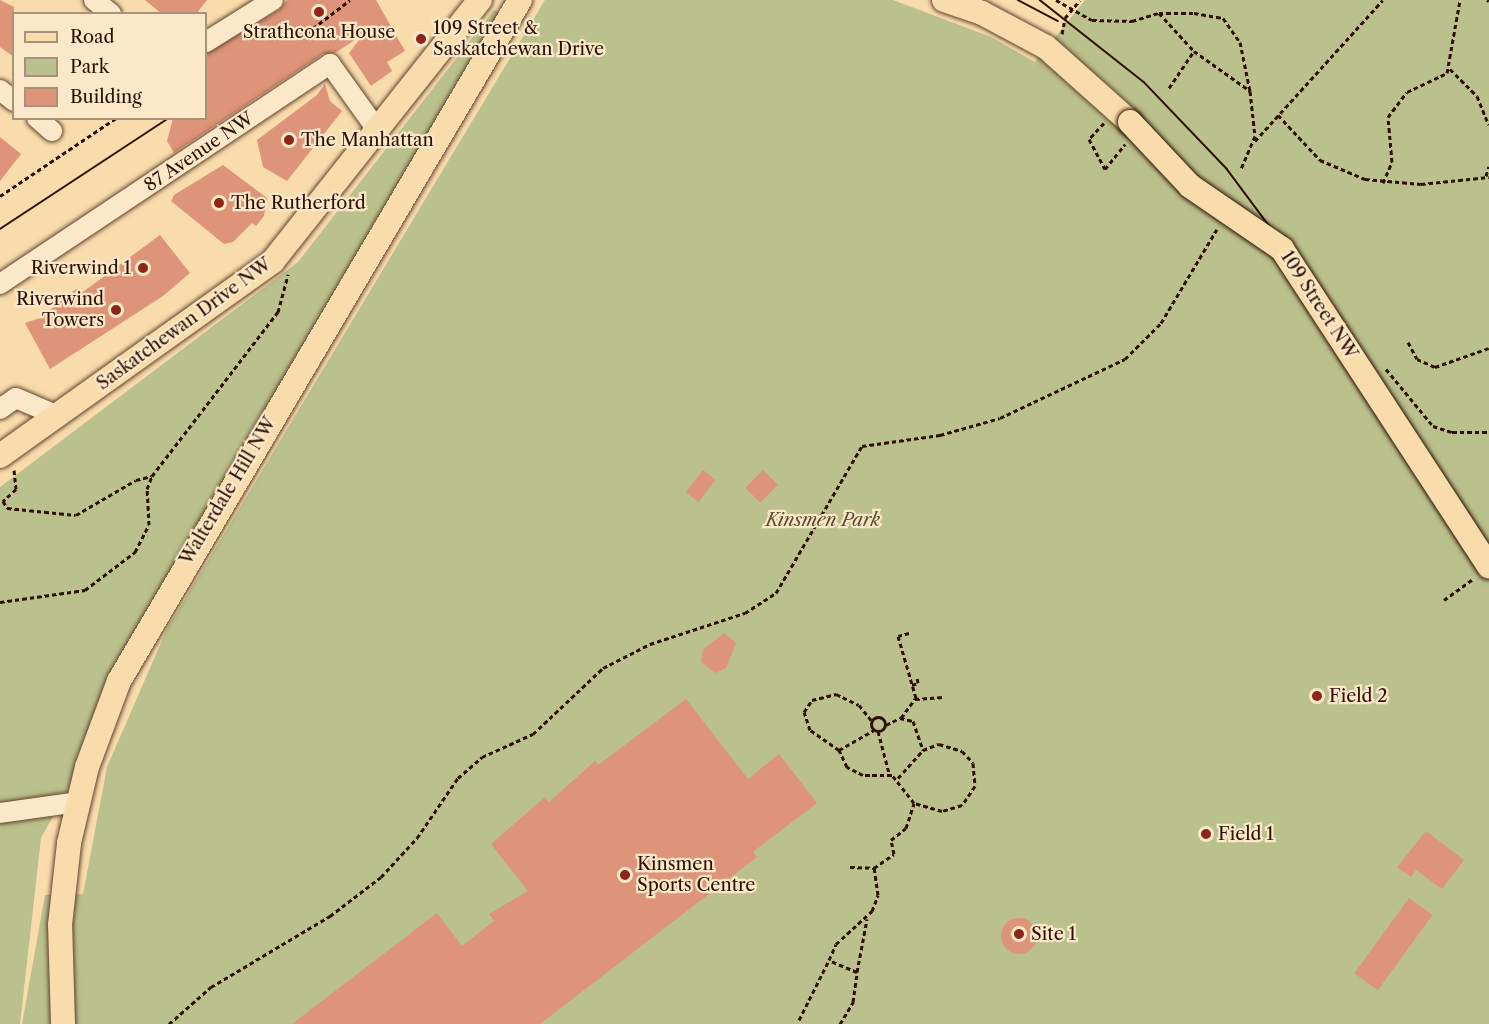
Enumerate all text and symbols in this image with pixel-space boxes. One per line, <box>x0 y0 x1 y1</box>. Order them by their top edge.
marker: Strathcona House <box>312 5 326 19</box>
legend <box>12 12 207 120</box>
place label: 109 Street & Saskatchewan Drive <box>433 18 604 60</box>
place label: Strathcona House <box>243 21 395 43</box>
text: Road <box>70 26 115 48</box>
marker: 109 Street & Saskatchewan Drive <box>414 32 428 46</box>
text: Park <box>70 56 109 78</box>
text: Building <box>70 86 142 108</box>
street label: 87 Avenue NW <box>140 107 258 197</box>
place label: The Manhattan <box>301 129 434 151</box>
marker: The Manhattan <box>282 133 296 147</box>
place label: The Rutherford <box>231 192 366 214</box>
marker: The Rutherford <box>212 196 226 210</box>
street label: 109 Street NW <box>1276 247 1362 363</box>
street label: Saskatchewan Drive NW <box>92 253 276 395</box>
place label: Riverwind 1 <box>31 257 131 279</box>
marker: Riverwind 1 <box>136 261 150 275</box>
place label: Riverwind Towers <box>16 289 104 332</box>
marker: Riverwind Towers <box>109 303 123 317</box>
street label: Walterdale Hill NW <box>175 413 281 569</box>
park label: Kinsmen Park <box>766 509 880 531</box>
place label: Field 2 <box>1329 685 1388 707</box>
marker: Field 2 <box>1310 689 1324 703</box>
place label: Field 1 <box>1218 823 1274 845</box>
marker: Field 1 <box>1199 827 1213 841</box>
place label: Kinsmen Sports Centre <box>637 854 755 896</box>
marker: Kinsmen Sports Centre <box>618 868 632 882</box>
place label: Site 1 <box>1031 923 1076 945</box>
marker: Site 1 <box>1012 927 1026 941</box>

